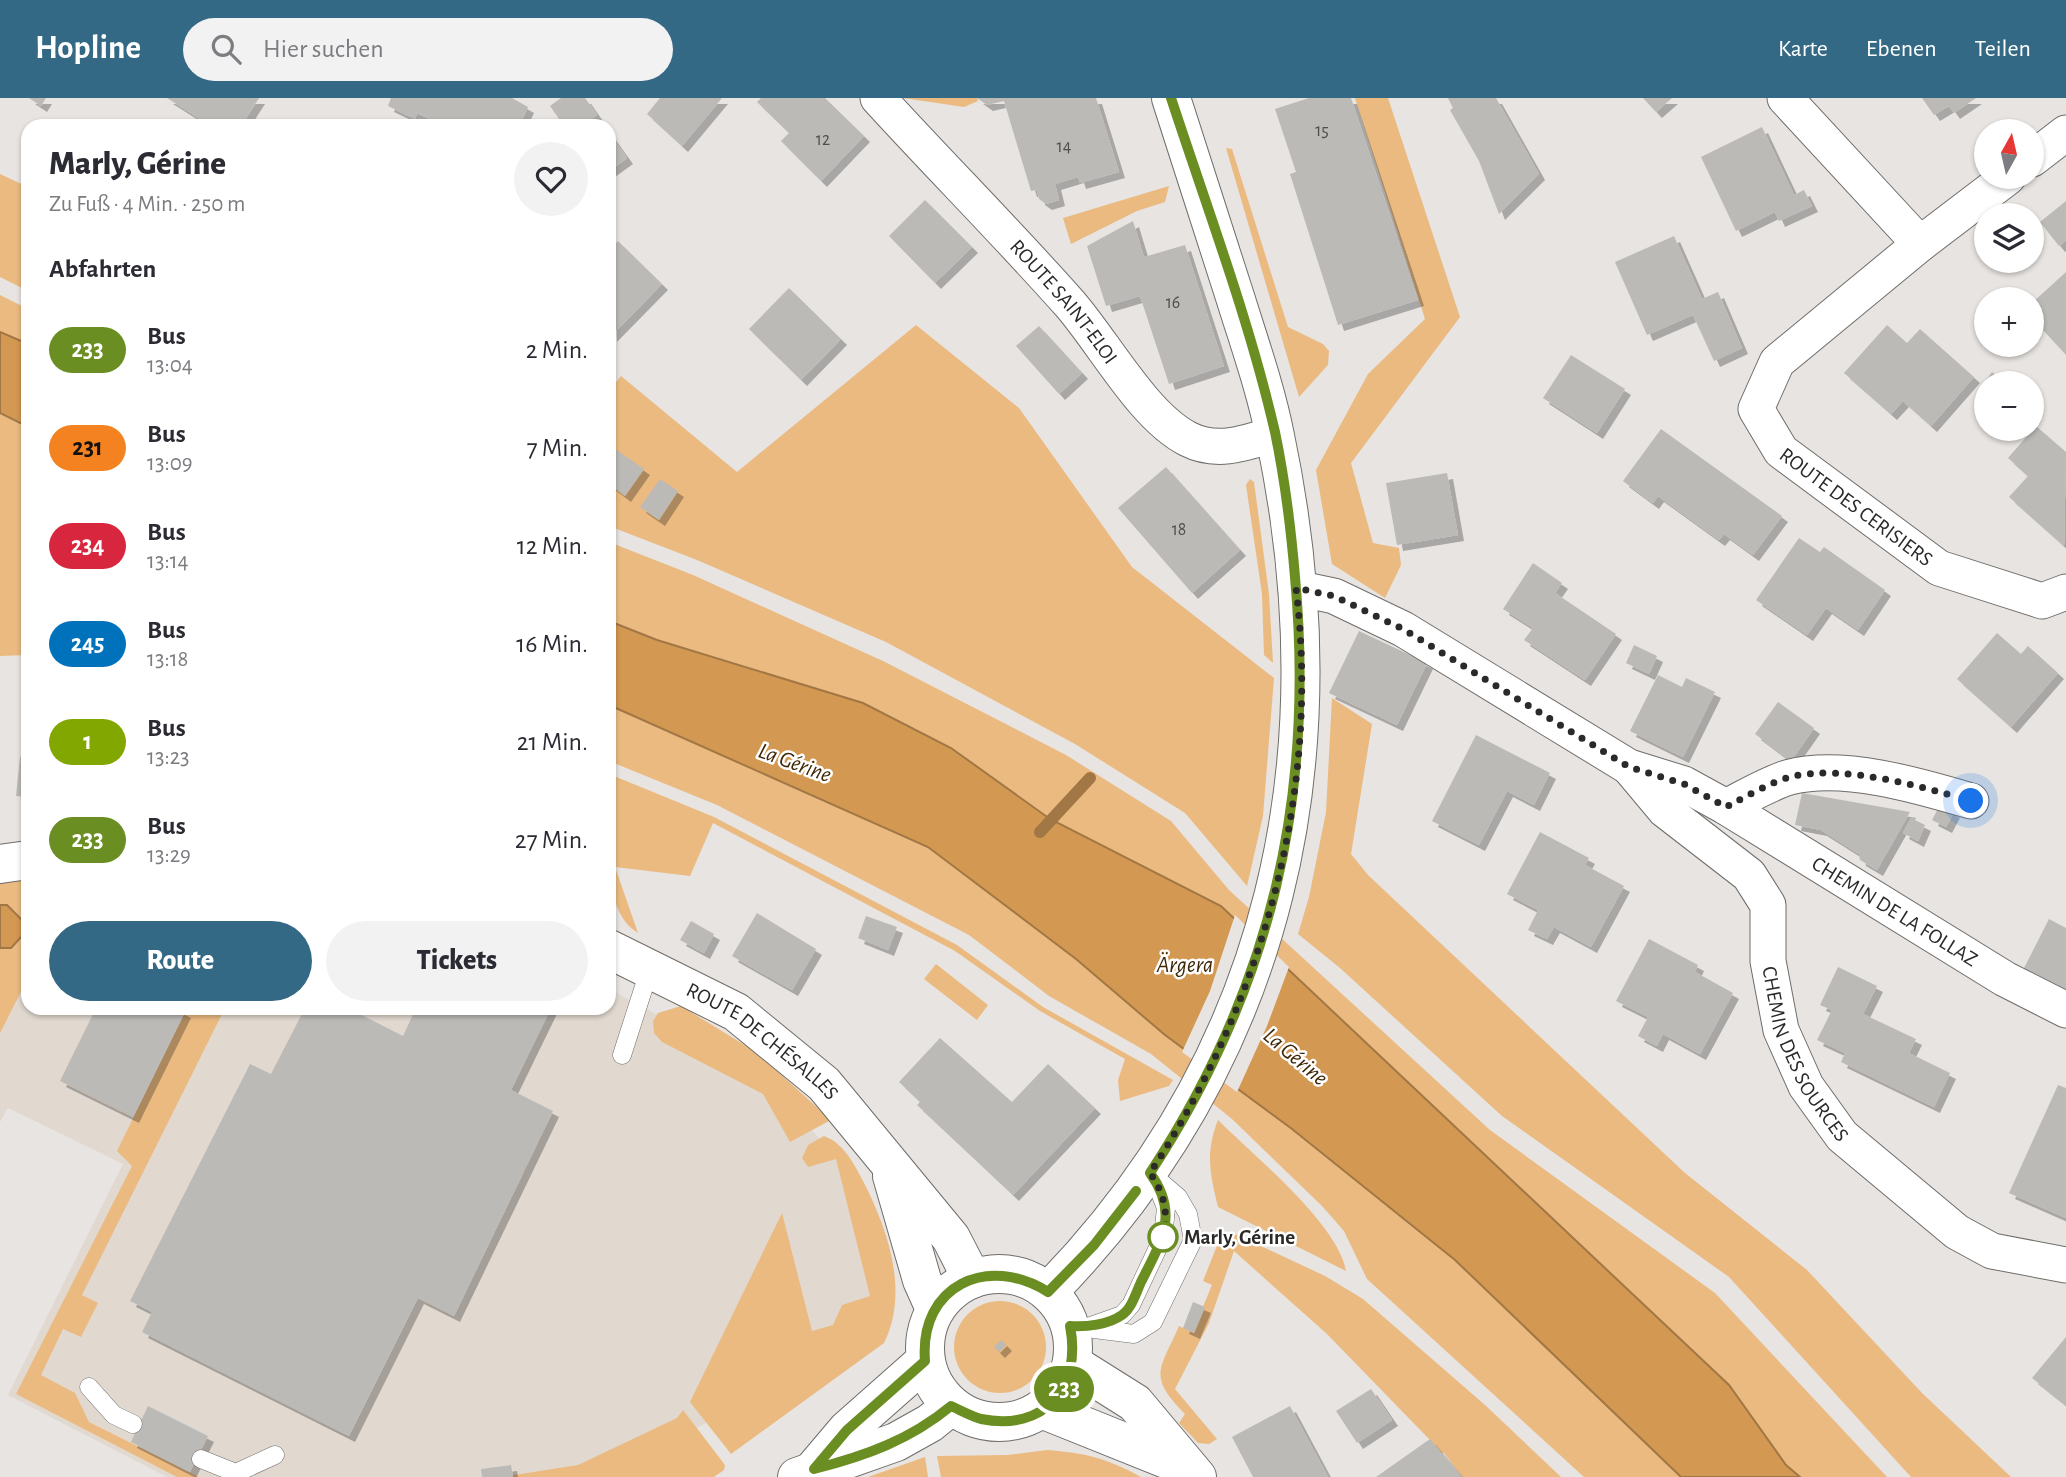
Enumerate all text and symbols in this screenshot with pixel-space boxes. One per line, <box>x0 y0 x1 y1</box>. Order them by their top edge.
search box <box>183 18 673 81</box>
icon: search <box>207 30 245 68</box>
text: Hopline <box>35 32 141 65</box>
text: Hier suchen <box>263 36 384 62</box>
text: Karte <box>1778 37 1828 61</box>
text: Ebenen <box>1866 37 1937 61</box>
text: Teilen <box>1975 37 2031 61</box>
north arrow <box>1974 119 2044 189</box>
map controls <box>1974 119 2044 441</box>
house number: 15 <box>1315 122 1329 140</box>
house number: 12 <box>816 131 830 149</box>
house number: 14 <box>1057 138 1072 156</box>
button: heart <box>514 142 588 216</box>
text: Marly, Gérine <box>49 148 226 181</box>
text: Zu Fuß · 4 Min. · 250 m <box>49 193 246 216</box>
button: layers <box>1974 203 2044 273</box>
street label: ROUTE SAINT-ELOI <box>1006 236 1121 368</box>
text: Abfahrten <box>49 256 156 282</box>
button: + <box>1974 287 2044 357</box>
house number: 16 <box>1166 294 1180 312</box>
text: Bus <box>147 323 186 349</box>
text: 2 Min. <box>526 337 588 363</box>
text: 233 <box>72 338 104 362</box>
text: 13:04 <box>147 354 193 377</box>
button: − <box>1974 371 2044 441</box>
text: Bus <box>147 421 186 447</box>
text: 7 Min. <box>527 435 588 461</box>
text: 231 <box>72 436 103 460</box>
street label: ROUTE DES CERISIERS <box>1776 444 1936 571</box>
text: 13:09 <box>147 452 193 475</box>
text: Bus <box>147 519 186 545</box>
house number: 18 <box>1172 521 1186 539</box>
text: 12 Min. <box>517 533 588 559</box>
text: 234 <box>71 534 104 558</box>
text: 13:14 <box>147 550 189 573</box>
text: Bus <box>147 617 186 643</box>
text: 16 Min. <box>516 631 588 657</box>
text: 245 <box>71 632 104 656</box>
text: 13:18 <box>147 648 188 671</box>
text: Bus <box>147 715 186 741</box>
text: 21 Min. <box>517 729 588 755</box>
text: 1 <box>83 730 92 754</box>
water label: La Gérine <box>755 740 834 787</box>
text: 13:23 <box>147 746 190 769</box>
your location <box>1953 783 1988 818</box>
text: Bus <box>147 813 186 839</box>
text: 27 Min. <box>515 827 588 853</box>
text: 233 <box>72 828 104 852</box>
text: 13:29 <box>147 844 191 867</box>
street label: CHEMIN DE LA FOLLAZ <box>1808 853 1981 970</box>
button: Route <box>49 921 312 1001</box>
button: Tickets <box>326 921 588 1001</box>
water label: Ärgera <box>1156 952 1213 977</box>
street label: CHEMIN DES SOURCES <box>1758 965 1852 1146</box>
street label: ROUTE DE CHÉSALLES <box>683 979 842 1104</box>
water label: La Gérine <box>1259 1024 1332 1091</box>
marker: Marly, Gérine <box>1148 1222 1178 1252</box>
place label: Marly, Gérine <box>1184 1227 1295 1248</box>
line badge: 233 <box>1024 1366 1104 1412</box>
text: 233 <box>1048 1377 1080 1401</box>

